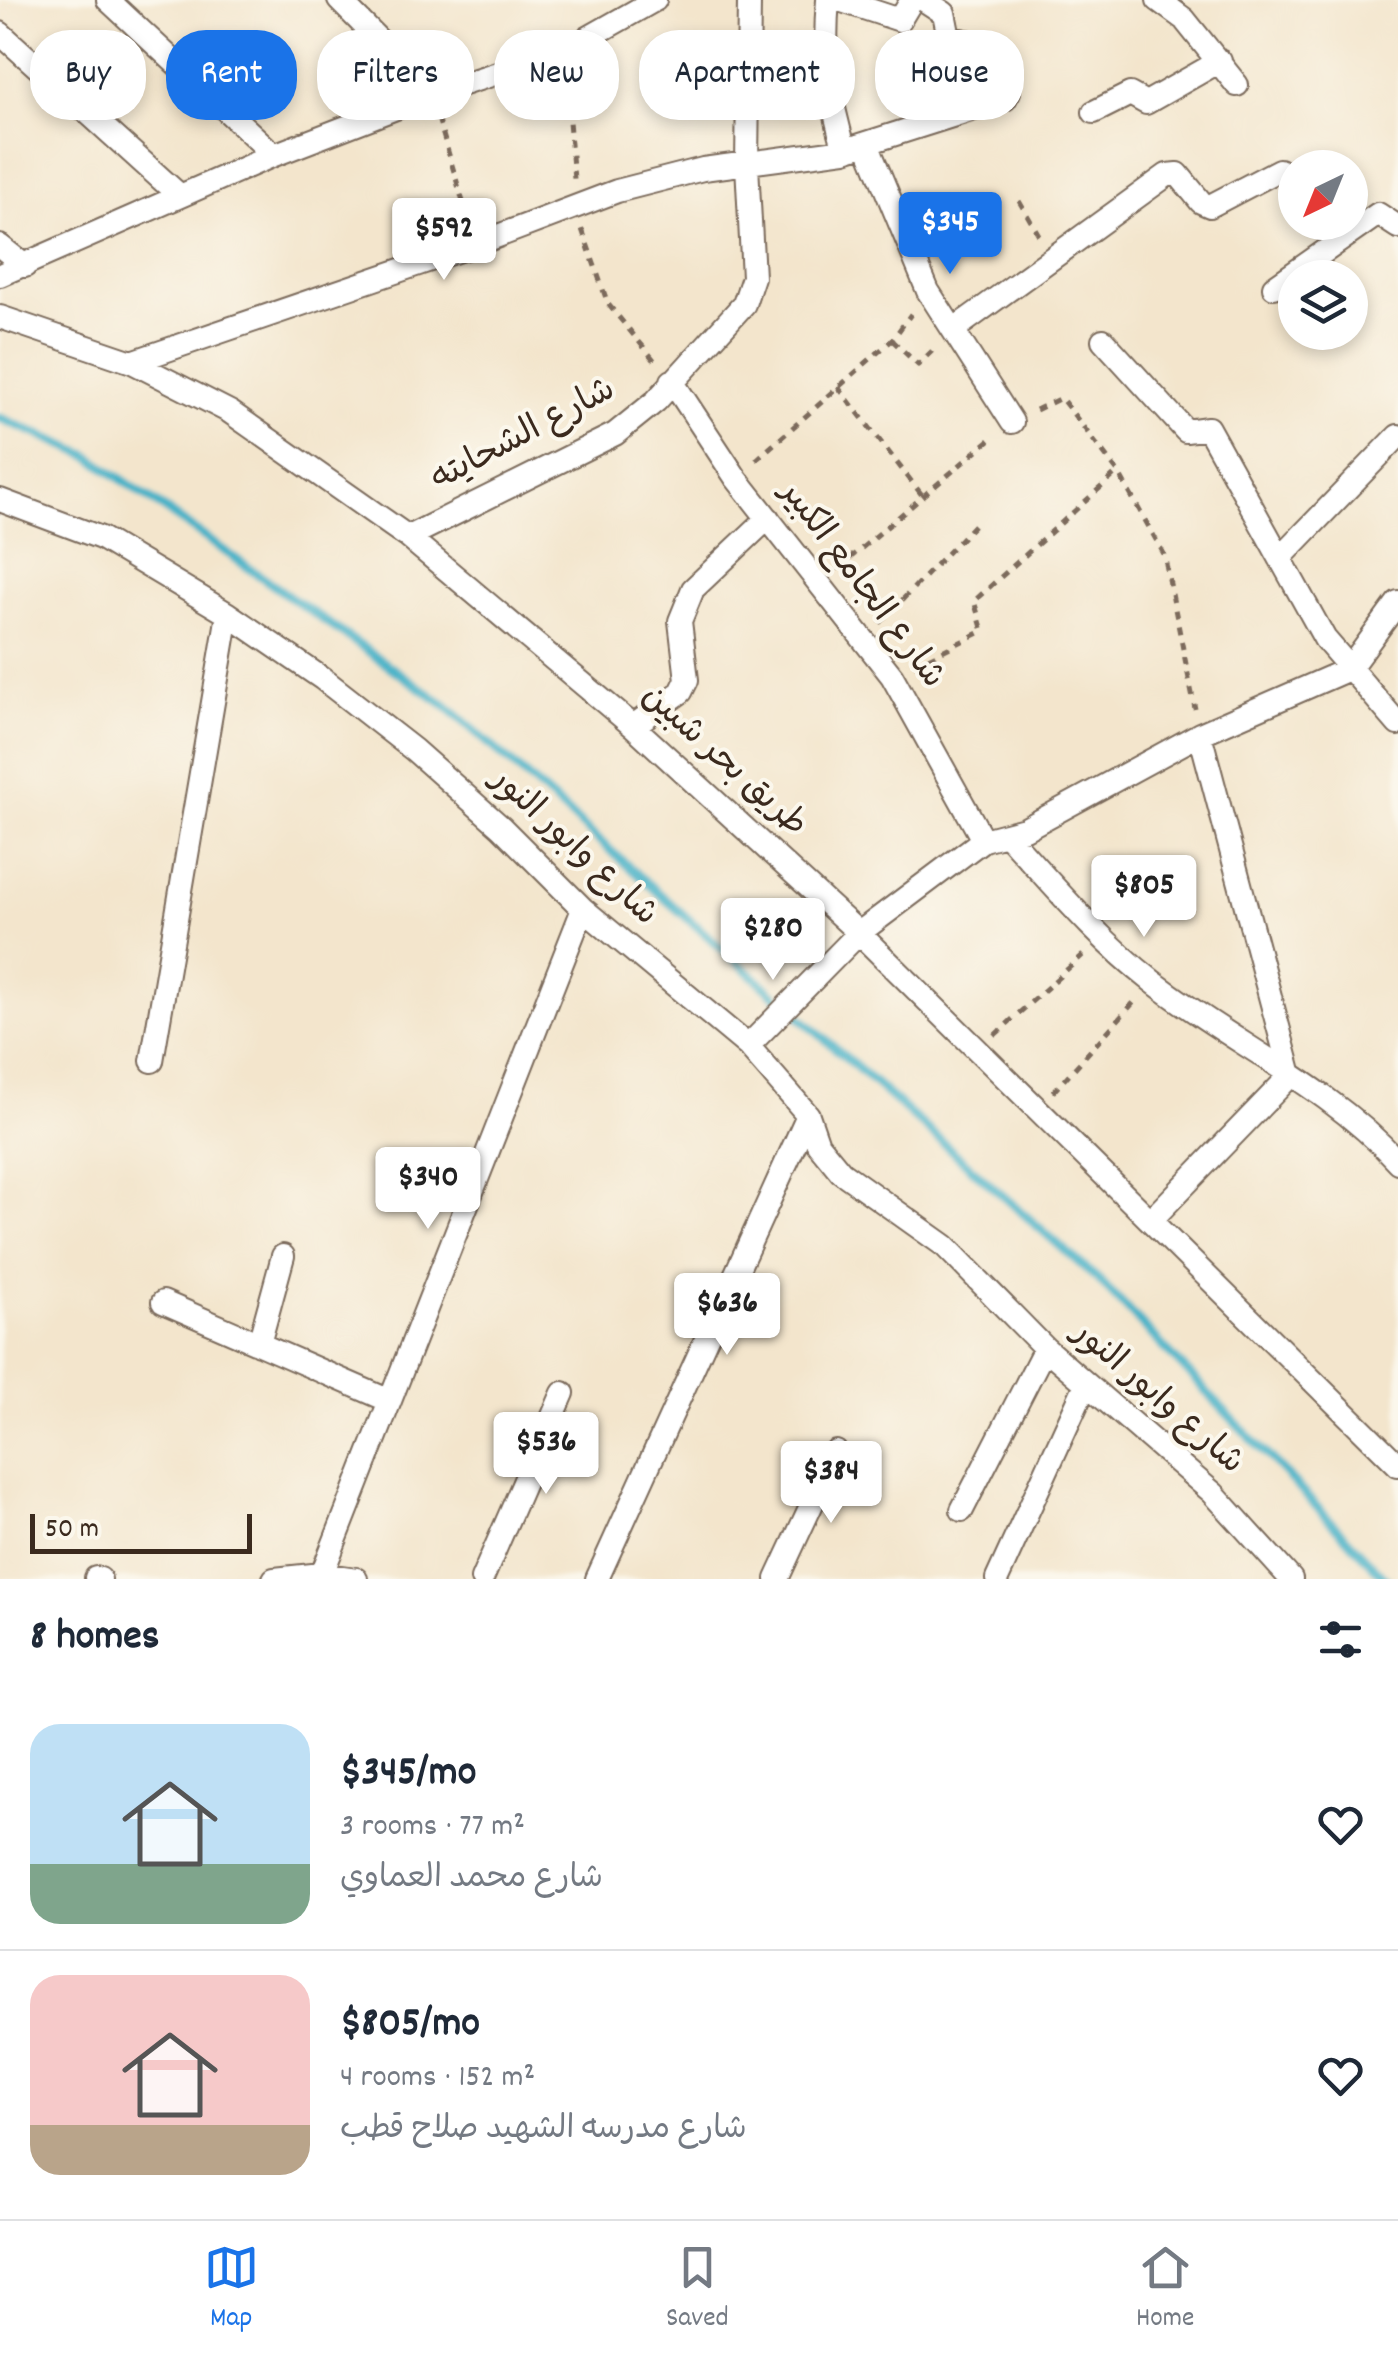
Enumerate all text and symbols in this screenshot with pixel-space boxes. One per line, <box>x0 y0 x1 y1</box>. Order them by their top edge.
chip: Buy <box>30 30 146 120</box>
chip: Rent <box>166 30 297 120</box>
chip: Filters <box>317 30 474 120</box>
chip: New <box>494 30 619 120</box>
chip: Apartment <box>639 30 855 120</box>
chip: House <box>875 30 1024 120</box>
north arrow <box>1278 150 1368 240</box>
map controls <box>1278 150 1368 350</box>
pin: $345 <box>891 192 1009 277</box>
pin: $592 <box>385 198 503 283</box>
text: $345 <box>921 201 979 247</box>
text: $592 <box>414 207 474 253</box>
button: layers <box>1278 260 1368 350</box>
street label: شارع الشحايته <box>423 366 625 506</box>
street label: شارع الجامع الكبير <box>764 469 956 700</box>
street label: طريق بحر شبين <box>629 674 817 850</box>
street label: شارع وابور النور <box>476 755 668 939</box>
pin: $805 <box>1085 855 1203 940</box>
text: $805 <box>1113 864 1175 910</box>
pin: $280 <box>714 898 832 983</box>
text: $280 <box>743 907 803 953</box>
pin: $340 <box>369 1147 487 1232</box>
text: $340 <box>397 1156 459 1202</box>
pin: $636 <box>668 1273 786 1358</box>
text: $636 <box>696 1282 758 1328</box>
street label: شارع وابور النور <box>1058 1308 1254 1488</box>
pin: $536 <box>487 1412 605 1497</box>
text: $536 <box>516 1421 576 1467</box>
pin: $384 <box>772 1441 890 1526</box>
text: $384 <box>803 1450 859 1496</box>
scale bar <box>30 1509 252 1554</box>
text: 50 m <box>45 1511 99 1551</box>
text: 8 homes <box>30 1609 159 1669</box>
icon: filters <box>1313 1612 1368 1667</box>
text: $345/mo <box>340 1745 476 1805</box>
icon: home <box>110 1764 230 1884</box>
icon: heart <box>1313 1797 1368 1852</box>
text: 3 rooms · 77 m² <box>340 1805 525 1851</box>
text: شارع محمد العماوي <box>340 1857 603 1903</box>
text: $805/mo <box>340 1996 480 2056</box>
icon: home <box>110 2015 230 2135</box>
icon: heart <box>1313 2048 1368 2103</box>
text: 4 rooms · 152 m² <box>340 2056 535 2102</box>
text: شارع مدرسه الشهيد صلاح قطب <box>340 2108 747 2154</box>
tab: Map <box>204 2240 259 2340</box>
tab: Saved <box>666 2240 729 2340</box>
tab: Home <box>1136 2240 1194 2340</box>

